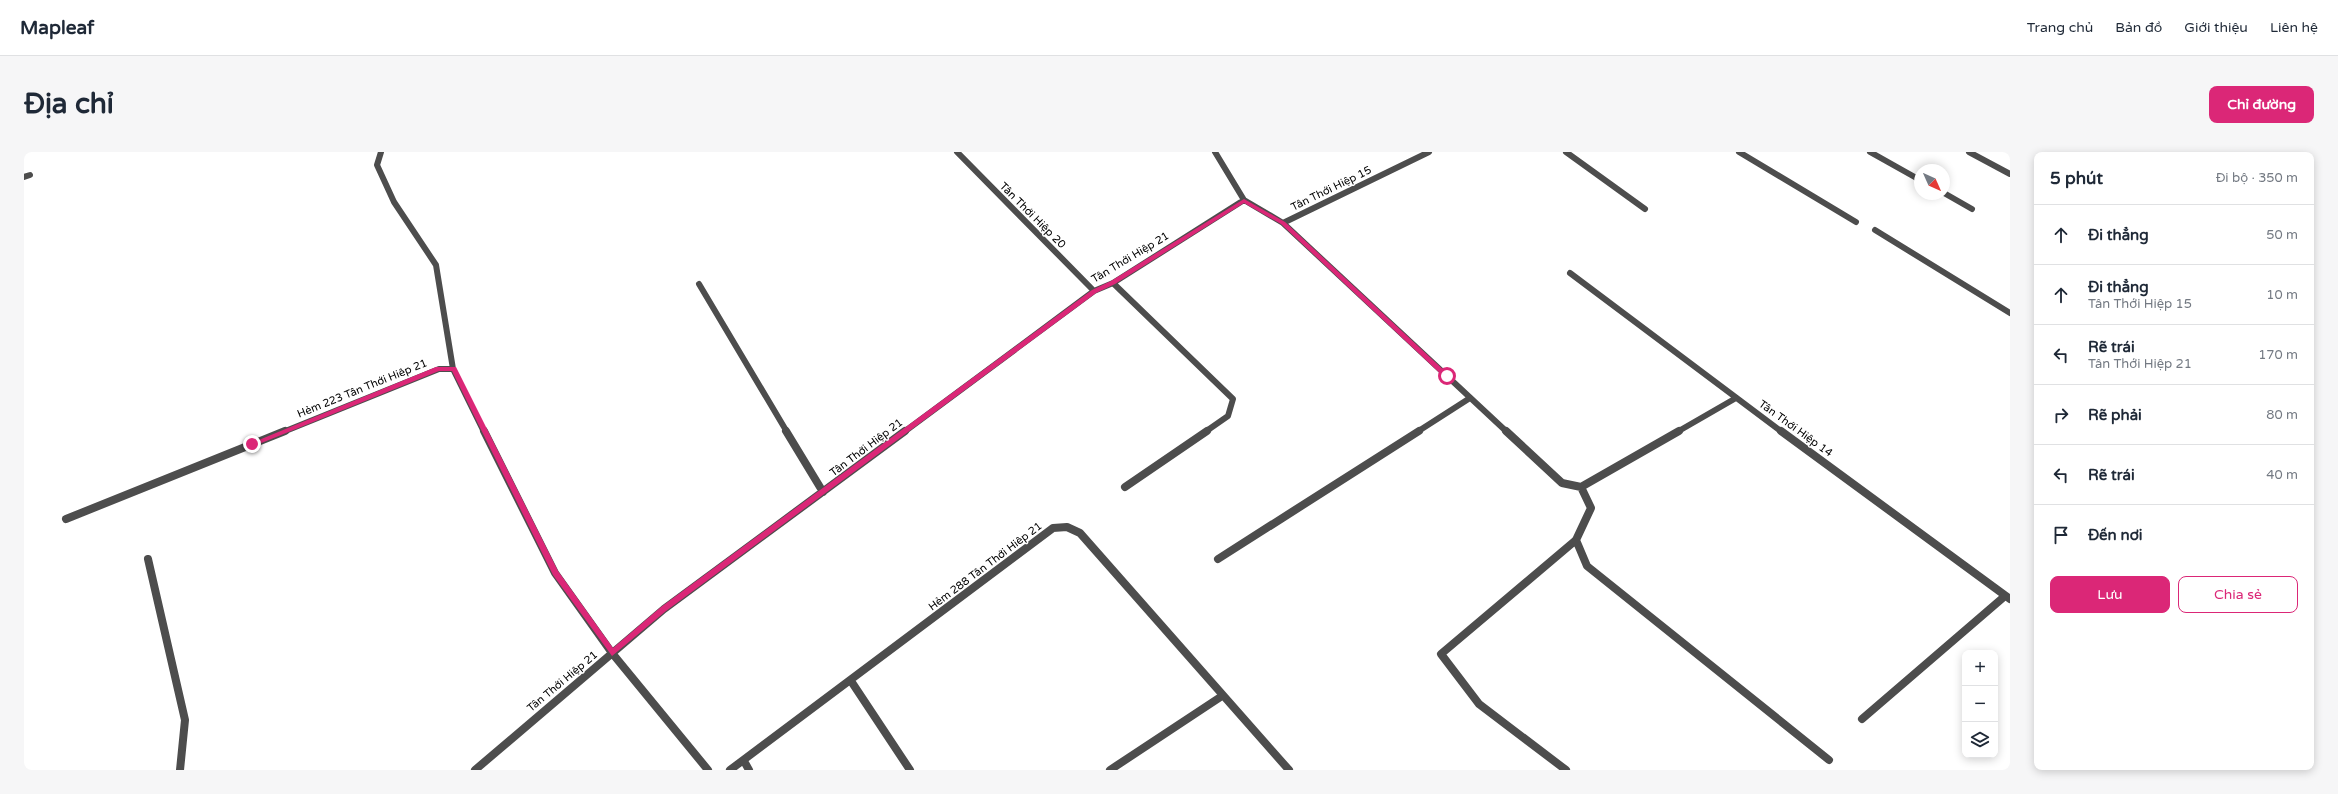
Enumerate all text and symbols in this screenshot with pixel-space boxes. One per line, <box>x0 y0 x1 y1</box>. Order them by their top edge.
text: Mapleaf <box>20 17 94 39</box>
text: Trang chủ <box>2027 19 2093 36</box>
text: Bản đồ <box>2115 19 2162 36</box>
text: Giới thiệu <box>2184 19 2248 36</box>
text: Liên hệ <box>2270 19 2318 36</box>
button: Chỉ đường <box>2209 86 2314 123</box>
text: Địa chỉ <box>24 87 114 121</box>
street label: Tân Thới Hiệp 15 <box>1289 163 1374 214</box>
north arrow <box>1914 164 1950 200</box>
text: 5 phút <box>2050 168 2103 189</box>
text: Đi bộ · 350 m <box>2216 170 2298 186</box>
street label: Tân Thới Hiệp 20 <box>997 180 1068 251</box>
icon: ahead <box>2050 224 2072 246</box>
text: Đi thẳng <box>2088 226 2149 244</box>
text: 50 m <box>2266 227 2298 243</box>
street label: Tân Thới Hiệp 21 <box>1089 229 1171 286</box>
text: Đi thẳng <box>2088 278 2149 296</box>
icon: ahead <box>2050 284 2072 306</box>
text: 10 m <box>2266 287 2298 303</box>
text: Tân Thới Hiệp 15 <box>2088 296 2192 312</box>
text: Rẽ trái <box>2088 338 2135 356</box>
icon: left <box>2050 344 2072 366</box>
text: 170 m <box>2258 347 2298 363</box>
street label: Hẻm 223 Tân Thới Hiêp 21 <box>295 356 429 421</box>
text: Tân Thới Hiệp 21 <box>2088 356 2192 372</box>
route start <box>1438 367 1456 385</box>
street label: Tân Thới Hiệp 14 <box>1756 397 1835 460</box>
icon: right <box>2050 404 2072 426</box>
text: Rẽ phải <box>2088 406 2142 424</box>
text: 80 m <box>2266 407 2298 423</box>
street label: Tân Thới Hiệp 21 <box>827 416 905 479</box>
route end <box>243 435 261 453</box>
icon: left <box>2050 464 2072 486</box>
text: Rẽ trái <box>2088 466 2135 484</box>
text: 40 m <box>2266 467 2298 483</box>
street label: Hẻm 288 Tân Thới Hiêp 21 <box>926 519 1045 613</box>
icon: arrive <box>2050 524 2072 546</box>
text: Đến nơi <box>2088 526 2143 544</box>
button: Lưu <box>2050 576 2170 613</box>
button: Chia sẻ <box>2178 576 2298 613</box>
street label: Tân Thới Hiệp 21 <box>524 648 600 715</box>
map controls <box>1962 650 1998 758</box>
button: + <box>1962 650 1998 686</box>
button: − <box>1962 686 1998 722</box>
button: layers <box>1962 722 1998 758</box>

